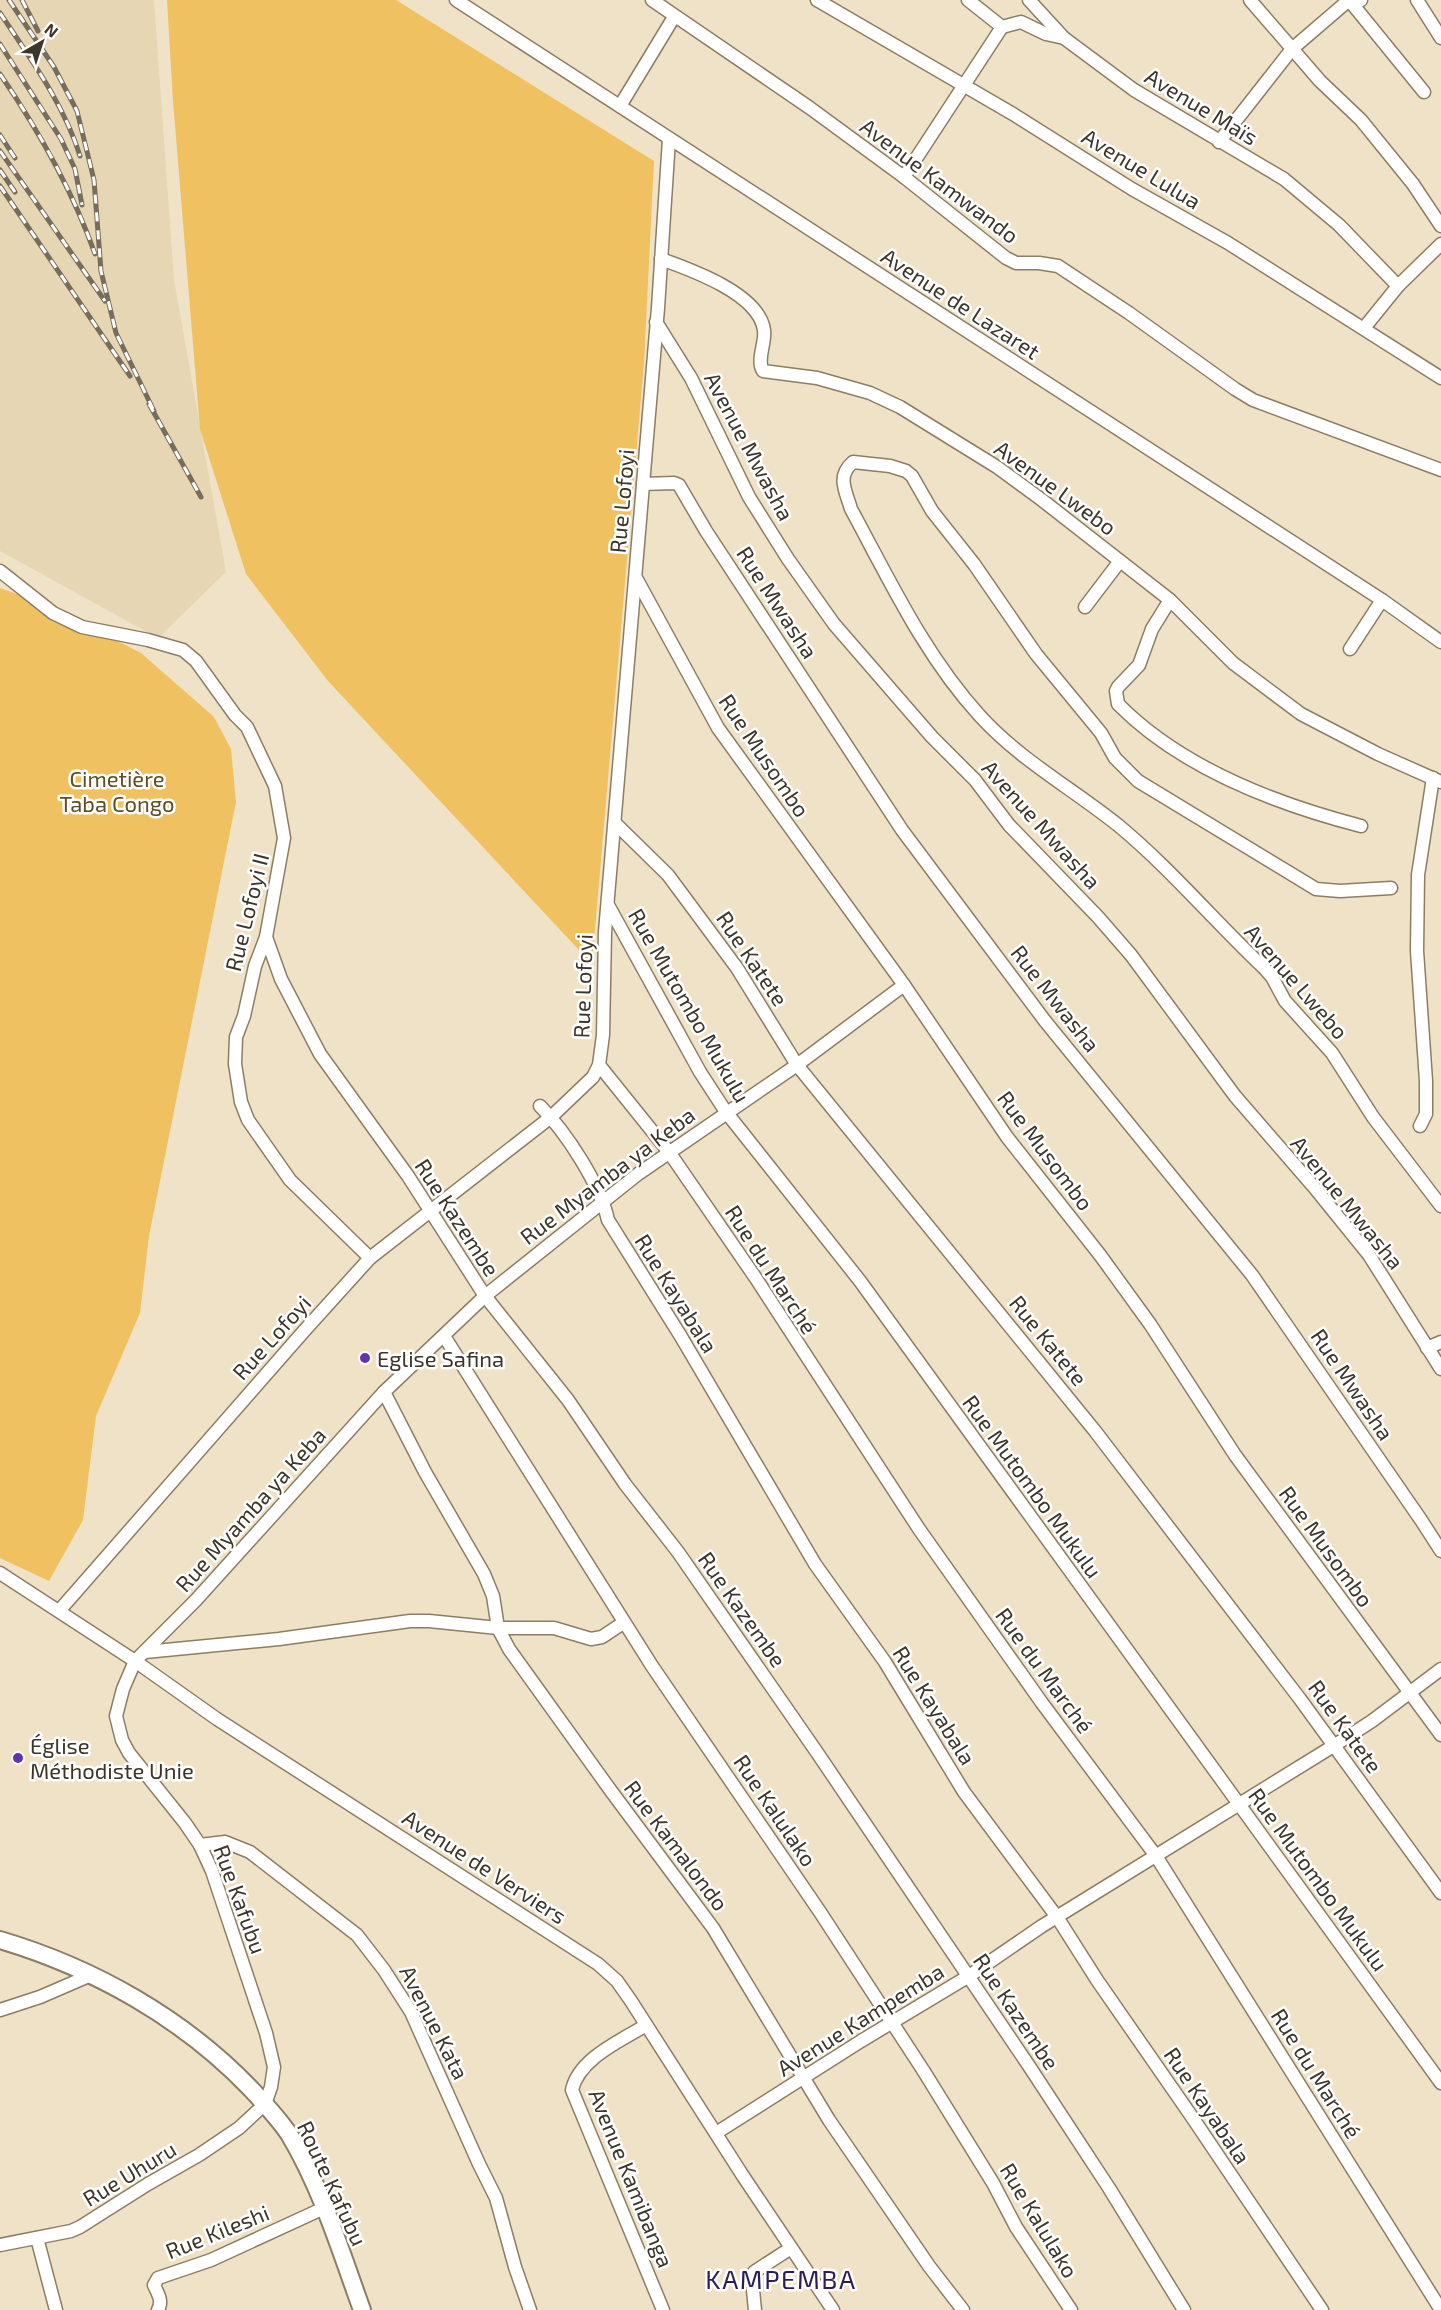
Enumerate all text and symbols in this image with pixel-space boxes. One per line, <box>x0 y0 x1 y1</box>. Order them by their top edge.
north arrow <box>12 12 72 72</box>
text: N <box>41 19 62 41</box>
street label: Avenue Maïs <box>1141 62 1263 150</box>
street label: Avenue Kamwando <box>856 112 1024 248</box>
street label: Avenue Lulua <box>1078 122 1206 214</box>
street label: Avenue de Lazaret <box>877 242 1045 364</box>
street label: Avenue Mwasha <box>700 367 800 525</box>
street label: Avenue Lwebo <box>990 434 1122 540</box>
street label: Rue Lofoyi <box>604 448 638 554</box>
street label: Rue Mwasha <box>732 541 824 663</box>
street label: Rue Musombo <box>714 689 816 821</box>
street label: Avenue Mwasha <box>977 754 1107 894</box>
park label: Cimetière Taba Congo <box>60 765 174 816</box>
street label: Rue Lofoyi II <box>219 850 273 974</box>
street label: Rue Mutombo Mukulu <box>624 903 756 1107</box>
street label: Rue Katete <box>712 906 794 1010</box>
street label: Avenue Lwebo <box>1240 918 1354 1044</box>
street label: Rue Lofoyi <box>567 933 597 1039</box>
street label: Rue Mwasha <box>1006 939 1106 1057</box>
street label: Rue Musombo <box>993 1085 1099 1215</box>
street label: Rue Myamba ya Keba <box>515 1101 699 1249</box>
street label: Avenue Mwasha <box>1286 1130 1410 1274</box>
street label: Rue Kazembe <box>410 1153 506 1281</box>
street label: Rue du Marché <box>721 1200 823 1338</box>
street label: Rue Kayabala <box>630 1229 724 1357</box>
street label: Rue Lofoyi <box>226 1290 316 1384</box>
street label: Rue Katete <box>1005 1290 1093 1390</box>
street label: Rue Mwasha <box>1306 1324 1400 1444</box>
place label: Eglise Safina <box>377 1345 504 1371</box>
marker: Eglise Safina <box>358 1351 372 1365</box>
street label: Rue Mutombo Mukulu <box>958 1390 1108 1582</box>
street label: Rue Myamba ya Keba <box>170 1422 330 1596</box>
street label: Rue Musombo <box>1275 1481 1379 1611</box>
street label: Rue Kazembe <box>694 1546 792 1672</box>
street label: Rue du Marché <box>991 1602 1099 1738</box>
street label: Rue Kayabala <box>888 1641 982 1769</box>
street label: Rue Katete <box>1304 1675 1388 1777</box>
place label: Église Méthodiste Unie <box>30 1732 194 1783</box>
street label: Rue Kalulako <box>729 1749 823 1871</box>
marker: Église Méthodiste Unie <box>11 1751 25 1765</box>
street label: Rue Kamalondo <box>620 1775 734 1915</box>
street label: Rue Mutombo Mukulu <box>1244 1783 1394 1975</box>
street label: Avenue de Verviers <box>398 1803 572 1929</box>
street label: Rue Kafubu <box>209 1841 273 1957</box>
street label: Rue Kazembe <box>969 1948 1065 2074</box>
street label: Avenue Kampemba <box>772 1957 948 2081</box>
street label: Avenue Kata <box>395 1961 475 2083</box>
street label: Rue du Marché <box>1267 2003 1367 2143</box>
street label: Rue Kayabala <box>1160 2042 1256 2168</box>
street label: Avenue Kamibanga <box>584 2085 680 2271</box>
street label: Route Kafubu <box>293 2116 373 2250</box>
street label: Rue Uhuru <box>78 2135 180 2211</box>
street label: Rue Kalulako <box>996 2158 1084 2282</box>
street label: Rue Kileshi <box>162 2199 272 2263</box>
district label: KAMPEMBA <box>705 2263 857 2294</box>

